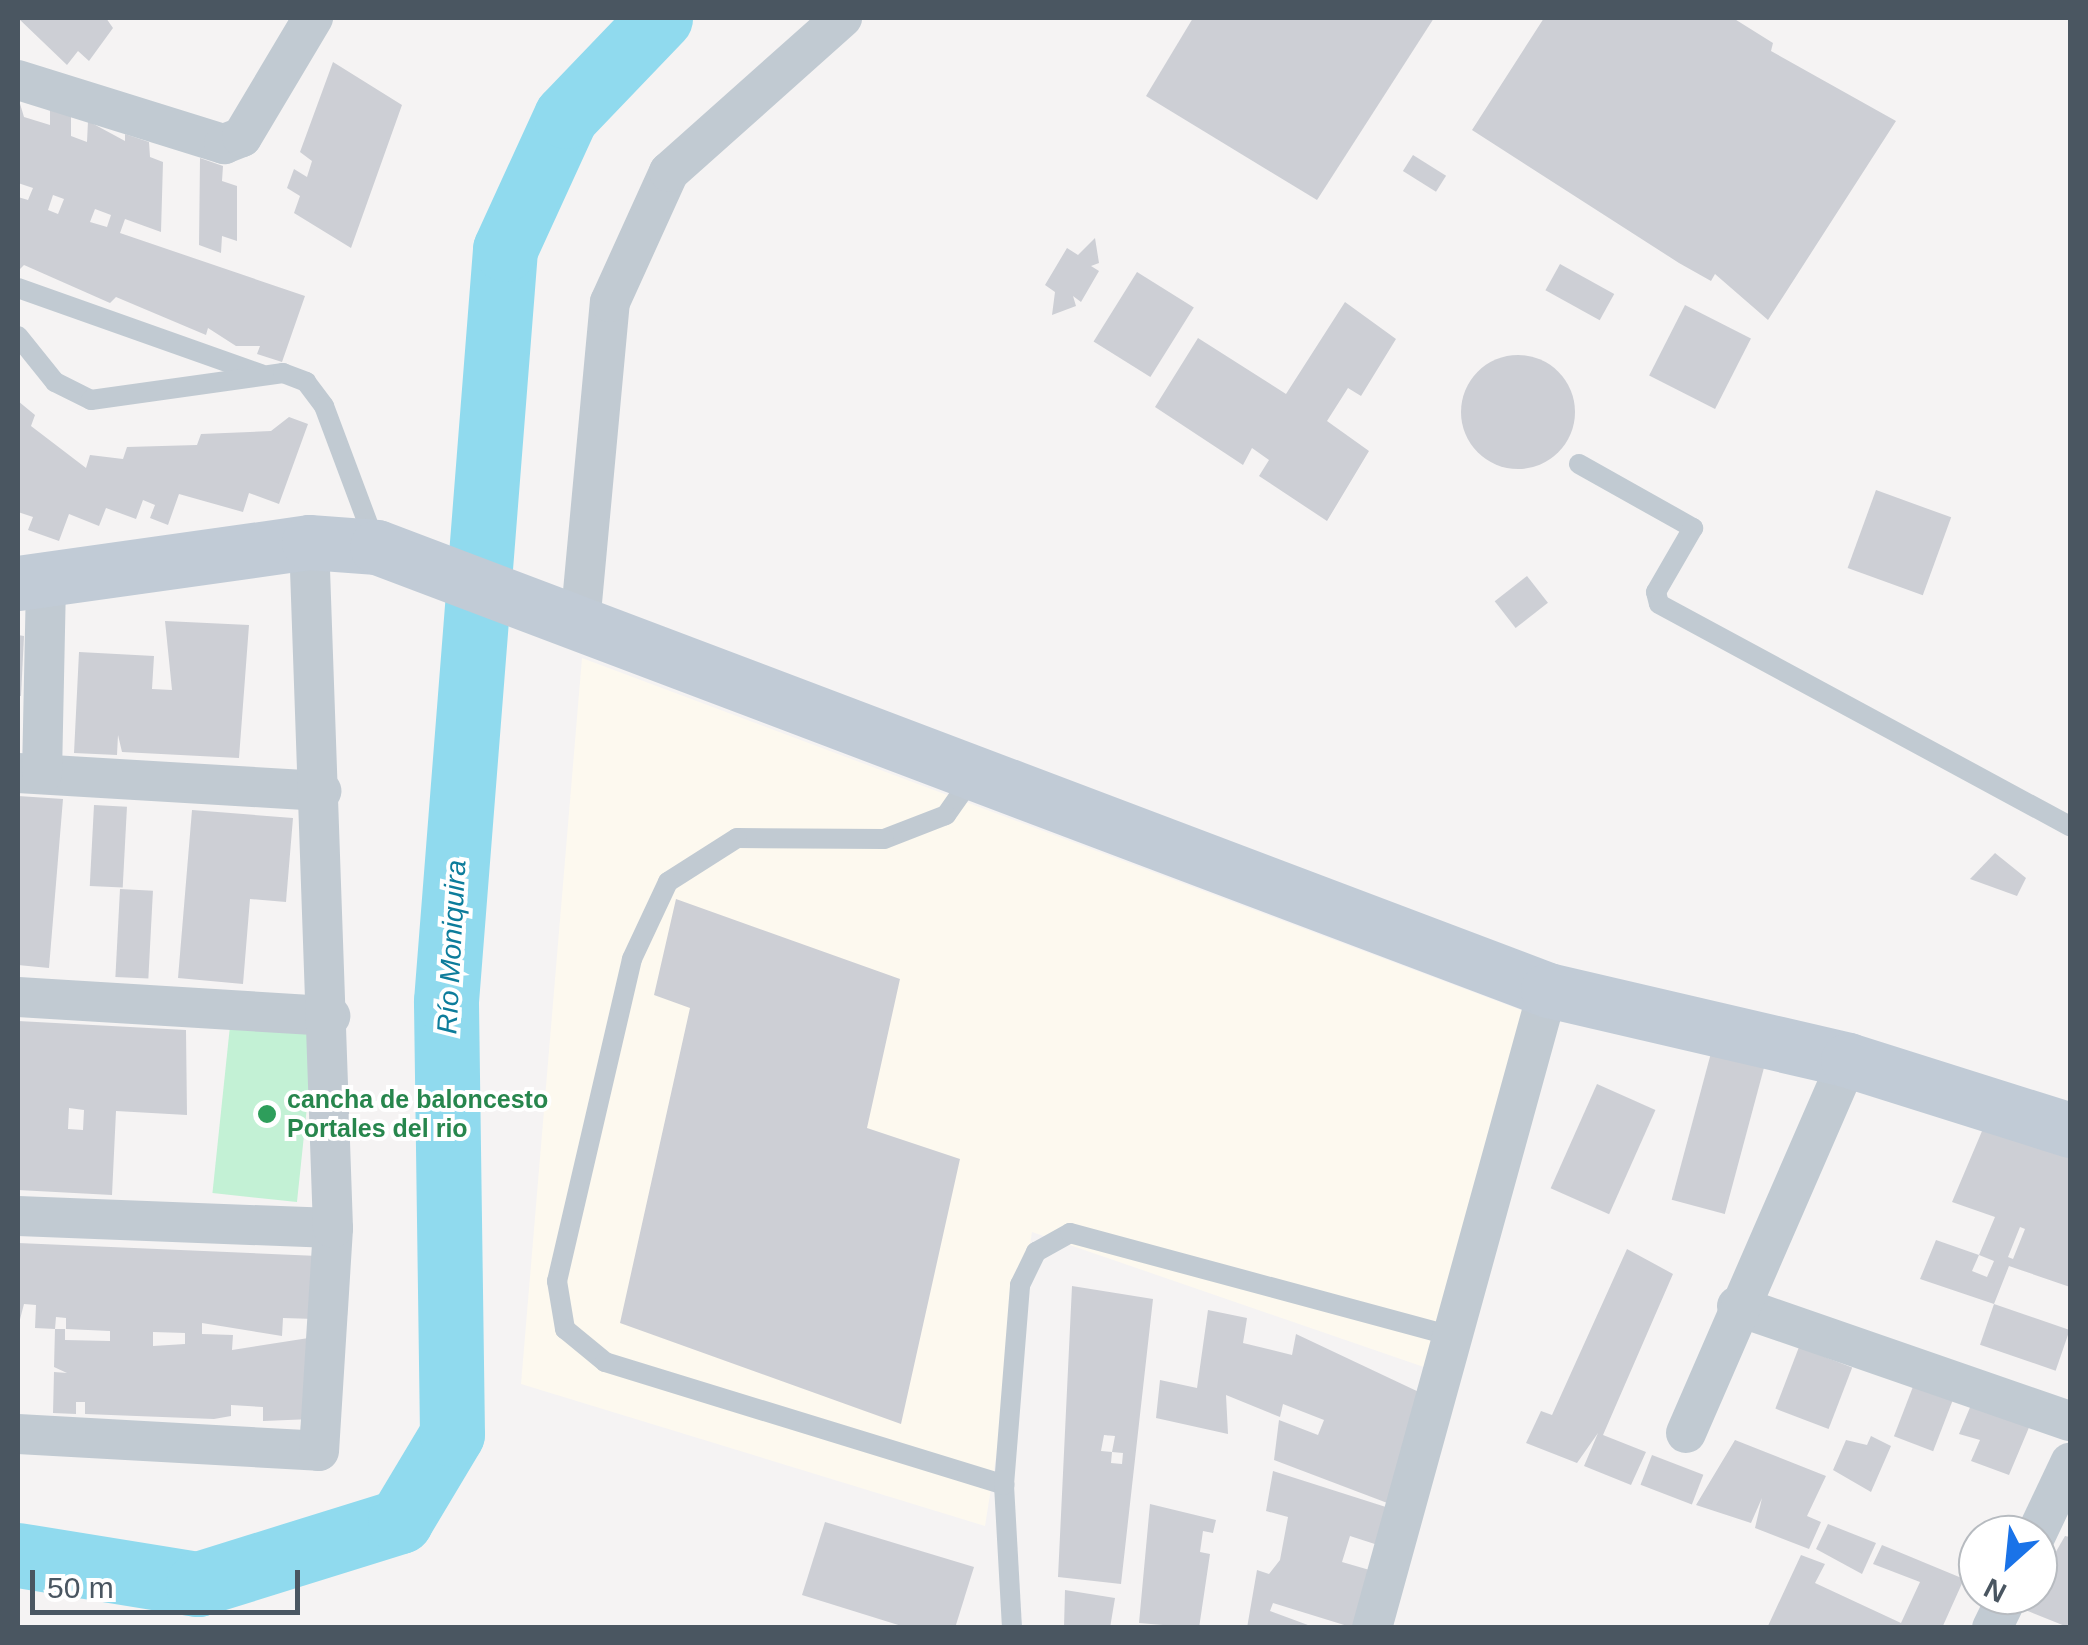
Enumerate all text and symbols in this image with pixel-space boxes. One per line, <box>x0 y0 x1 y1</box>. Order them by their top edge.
water label: Río Moniquira <box>431 859 473 1035</box>
place label: cancha de baloncesto Portales del rio <box>287 1085 548 1144</box>
marker: cancha de baloncesto Portales del rio <box>256 1103 278 1125</box>
north arrow <box>1958 1515 2058 1615</box>
scale bar <box>35 1550 305 1612</box>
text: 50 m <box>47 1571 114 1604</box>
text: N <box>1979 1572 2011 1609</box>

